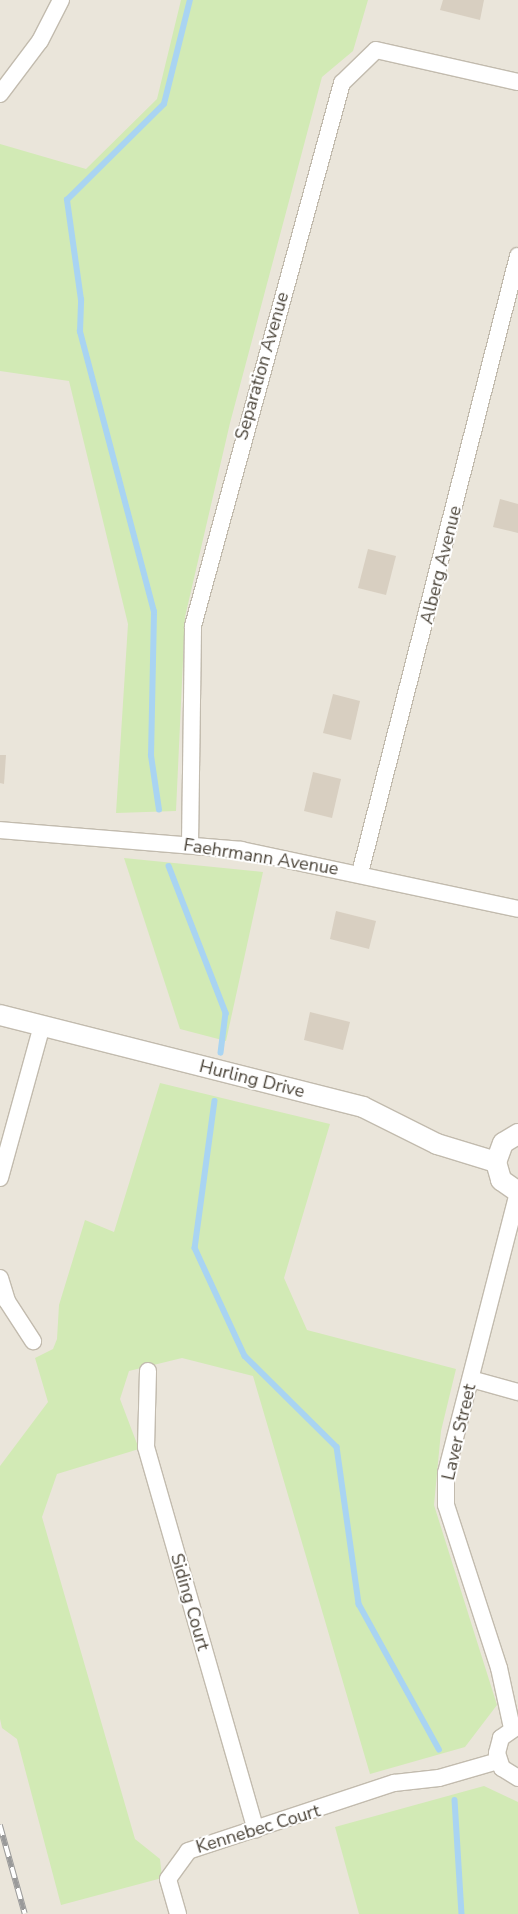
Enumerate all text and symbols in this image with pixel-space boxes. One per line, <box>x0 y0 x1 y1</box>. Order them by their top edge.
street label: Separation Avenue <box>231 289 293 443</box>
street label: Alberg Avenue <box>416 504 466 626</box>
street label: Faehrmann Avenue <box>182 834 340 880</box>
street label: Hurling Drive <box>197 1055 307 1103</box>
street label: Laver Street <box>437 1382 481 1482</box>
street label: Siding Court <box>166 1551 214 1653</box>
street label: Kennebec Court <box>193 1800 323 1858</box>

